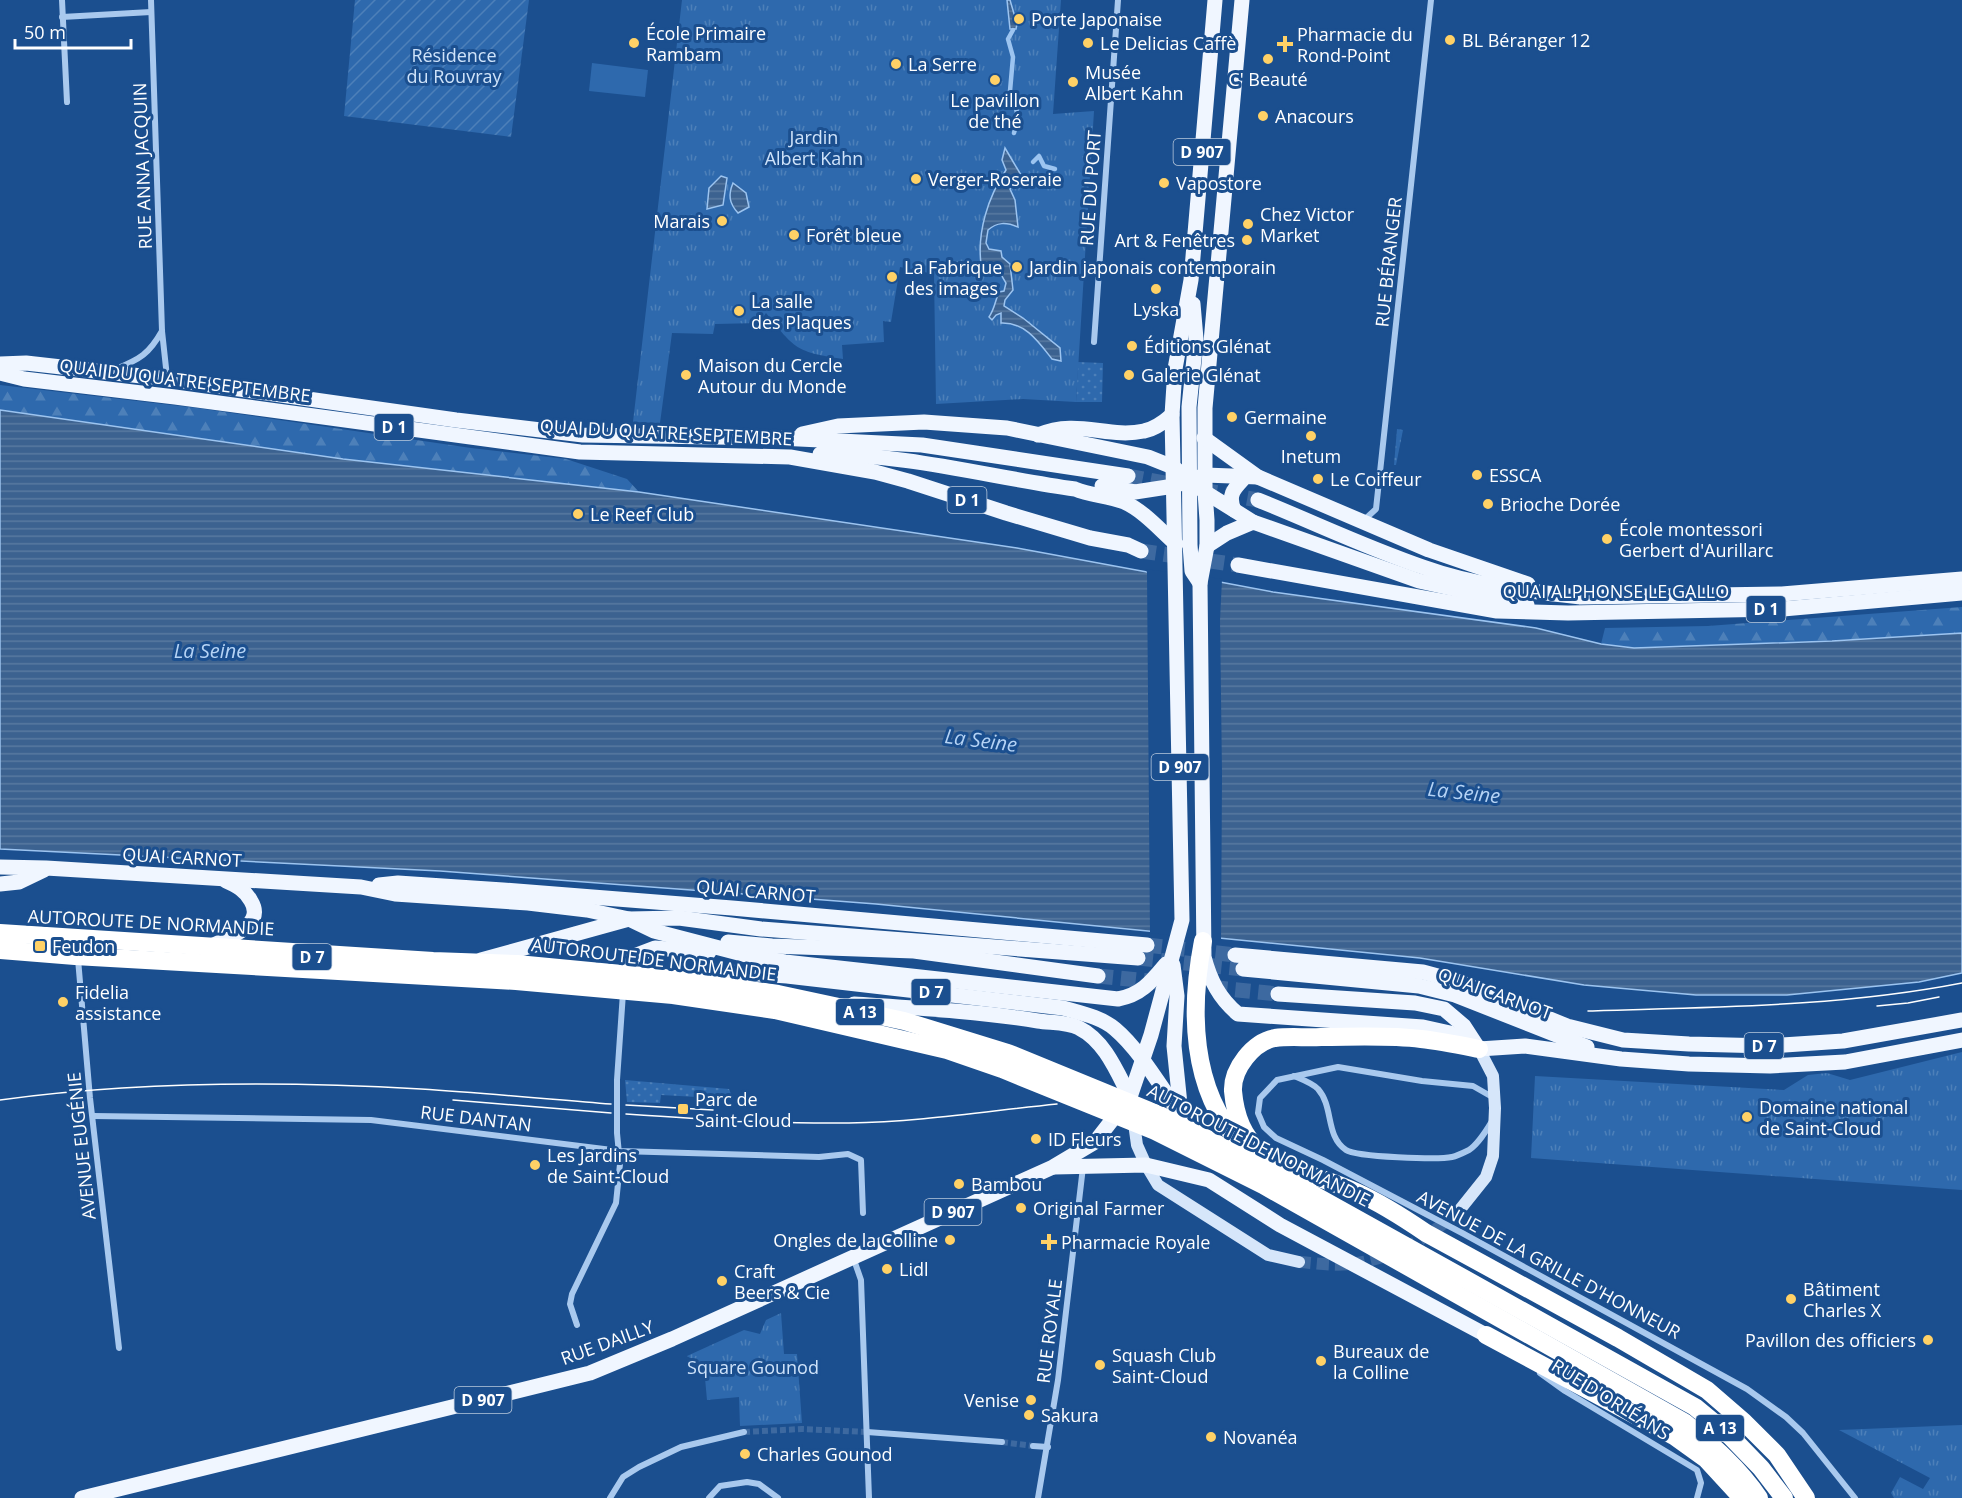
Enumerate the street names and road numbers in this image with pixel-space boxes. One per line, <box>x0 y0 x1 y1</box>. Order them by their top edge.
street label: RUE ANNA JACQUIN <box>127 82 157 250</box>
street label: RUE DU PORT <box>1074 129 1106 247</box>
road number: D 907 <box>1174 139 1230 165</box>
street label: RUE BÉRANGER <box>1369 196 1407 328</box>
street label: QUAI DU QUATRE SEPTEMBRE <box>58 353 312 407</box>
street label: QUAI DU QUATRE SEPTEMBRE <box>539 413 793 451</box>
road number: D 1 <box>374 414 414 440</box>
road number: D 1 <box>948 487 986 513</box>
street label: QUAI ALPHONSE LE GALLO <box>1503 579 1729 603</box>
road number: D 1 <box>1746 596 1786 622</box>
road number: D 907 <box>1152 754 1208 780</box>
street label: QUAI CARNOT <box>122 842 242 872</box>
street label: QUAI CARNOT <box>695 874 817 908</box>
street label: AUTOROUTE DE NORMANDIE <box>27 904 275 940</box>
street label: AUTOROUTE DE NORMANDIE <box>530 932 778 986</box>
road number: D 7 <box>292 944 332 970</box>
street label: QUAI CARNOT <box>1435 961 1555 1025</box>
road number: D 7 <box>912 979 950 1005</box>
road number: A 13 <box>836 999 884 1025</box>
road number: D 7 <box>1744 1033 1784 1059</box>
street label: AVENUE EUGÉNIE <box>61 1071 101 1221</box>
street label: AUTOROUTE DE NORMANDIE <box>1144 1078 1374 1212</box>
street label: RUE DANTAN <box>419 1099 533 1137</box>
street label: AVENUE DE LA GRILLE D'HONNEUR <box>1413 1184 1685 1344</box>
road number: D 907 <box>924 1199 982 1225</box>
street label: RUE ROYALE <box>1031 1277 1067 1385</box>
street label: RUE DAILLY <box>557 1314 658 1370</box>
street label: RUE D'ORLÉANS <box>1547 1353 1675 1445</box>
road number: D 907 <box>454 1387 512 1413</box>
road number: A 13 <box>1696 1415 1744 1441</box>

